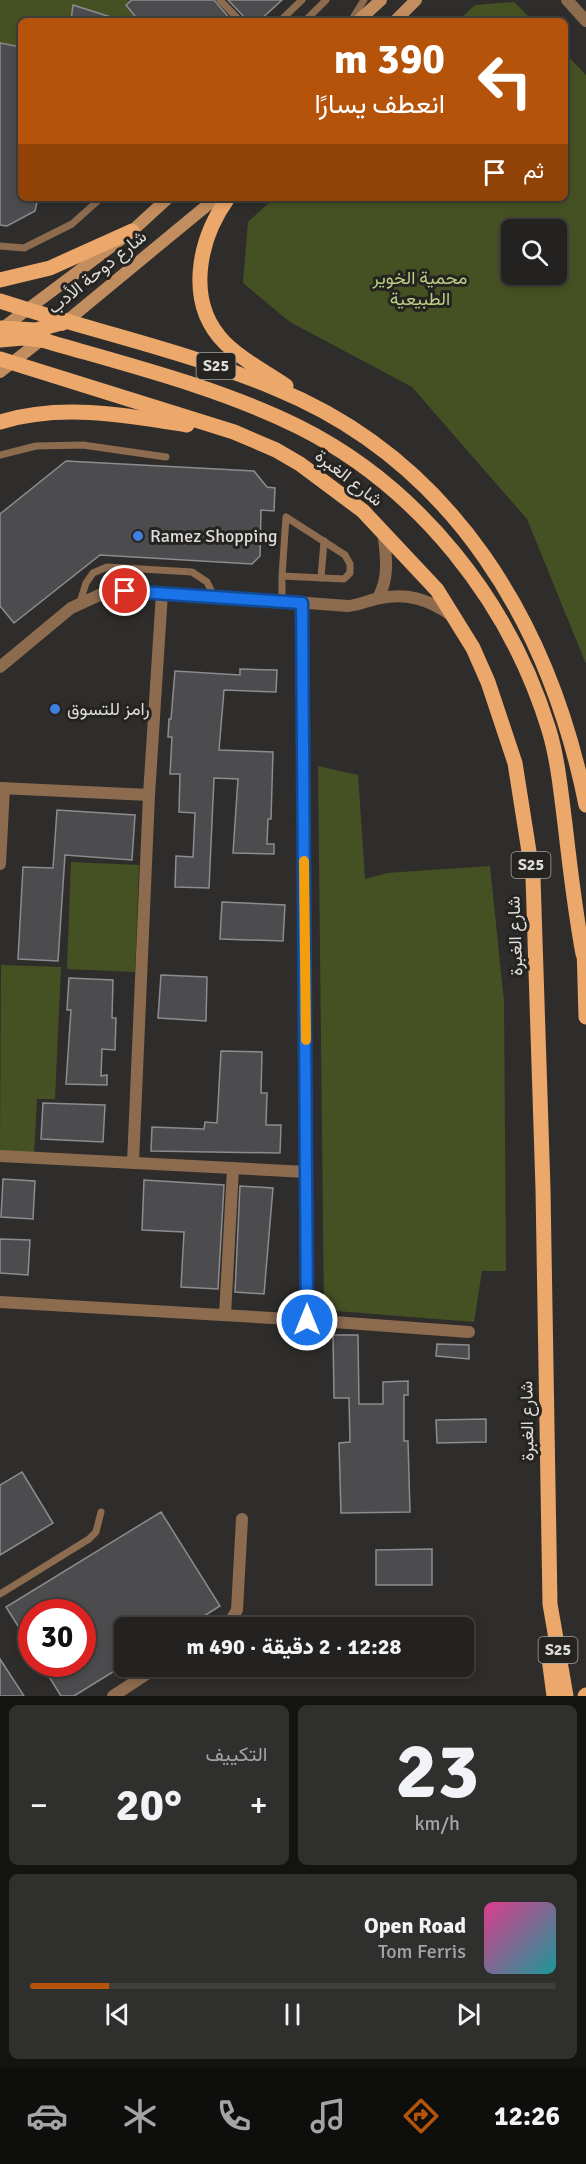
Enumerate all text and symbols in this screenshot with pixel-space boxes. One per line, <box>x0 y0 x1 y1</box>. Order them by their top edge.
text: 390 m <box>334 34 445 85</box>
icon: left <box>466 42 544 120</box>
text: انعطف يسارًا <box>314 88 445 121</box>
icon: arrive <box>478 156 511 189</box>
text: ثم <box>523 157 544 184</box>
map controls <box>501 219 567 285</box>
button: search <box>501 219 567 285</box>
street label: شارع دوحة الأدب <box>43 225 152 319</box>
park label: محمية الخوير الطبيعية <box>372 267 467 310</box>
road number: S25 <box>196 353 236 379</box>
street label: شارع الغبرة <box>310 445 387 512</box>
place label: Ramez Shopping <box>150 525 278 547</box>
marker: Ramez Shopping <box>131 529 145 543</box>
pin <box>99 565 150 616</box>
icon: arrive <box>108 574 141 607</box>
place label: رامز للتسوق <box>67 698 150 720</box>
marker: رامز للتسوق <box>48 702 62 716</box>
road number: S25 <box>512 852 550 878</box>
street label: شارع الغبرة <box>503 896 528 976</box>
position arrow <box>275 1288 339 1352</box>
street label: شارع الغبرة <box>515 1381 540 1461</box>
speed limit sign: 30 <box>18 1599 96 1677</box>
text: 12:28 · 2 دقيقة · 490 m <box>187 1633 401 1660</box>
road number: S25 <box>538 1637 578 1663</box>
text: 23 <box>395 1724 479 1820</box>
text: التكييف <box>205 1742 268 1767</box>
text: 20° <box>115 1778 182 1833</box>
text: − <box>30 1785 48 1826</box>
text: + <box>250 1785 267 1826</box>
text: km/h <box>415 1811 460 1836</box>
text: Open Road <box>364 1912 466 1939</box>
text: Tom Ferris <box>378 1939 466 1964</box>
icon: previous <box>101 1998 134 2031</box>
icon: pause <box>276 1998 309 2031</box>
icon: next <box>452 1998 485 2031</box>
icon: car <box>26 2095 68 2137</box>
icon: climate <box>119 2095 161 2137</box>
icon: phone <box>213 2095 255 2137</box>
icon: music <box>307 2095 349 2137</box>
icon: directions <box>400 2095 442 2137</box>
text: 12:26 <box>494 2100 560 2133</box>

